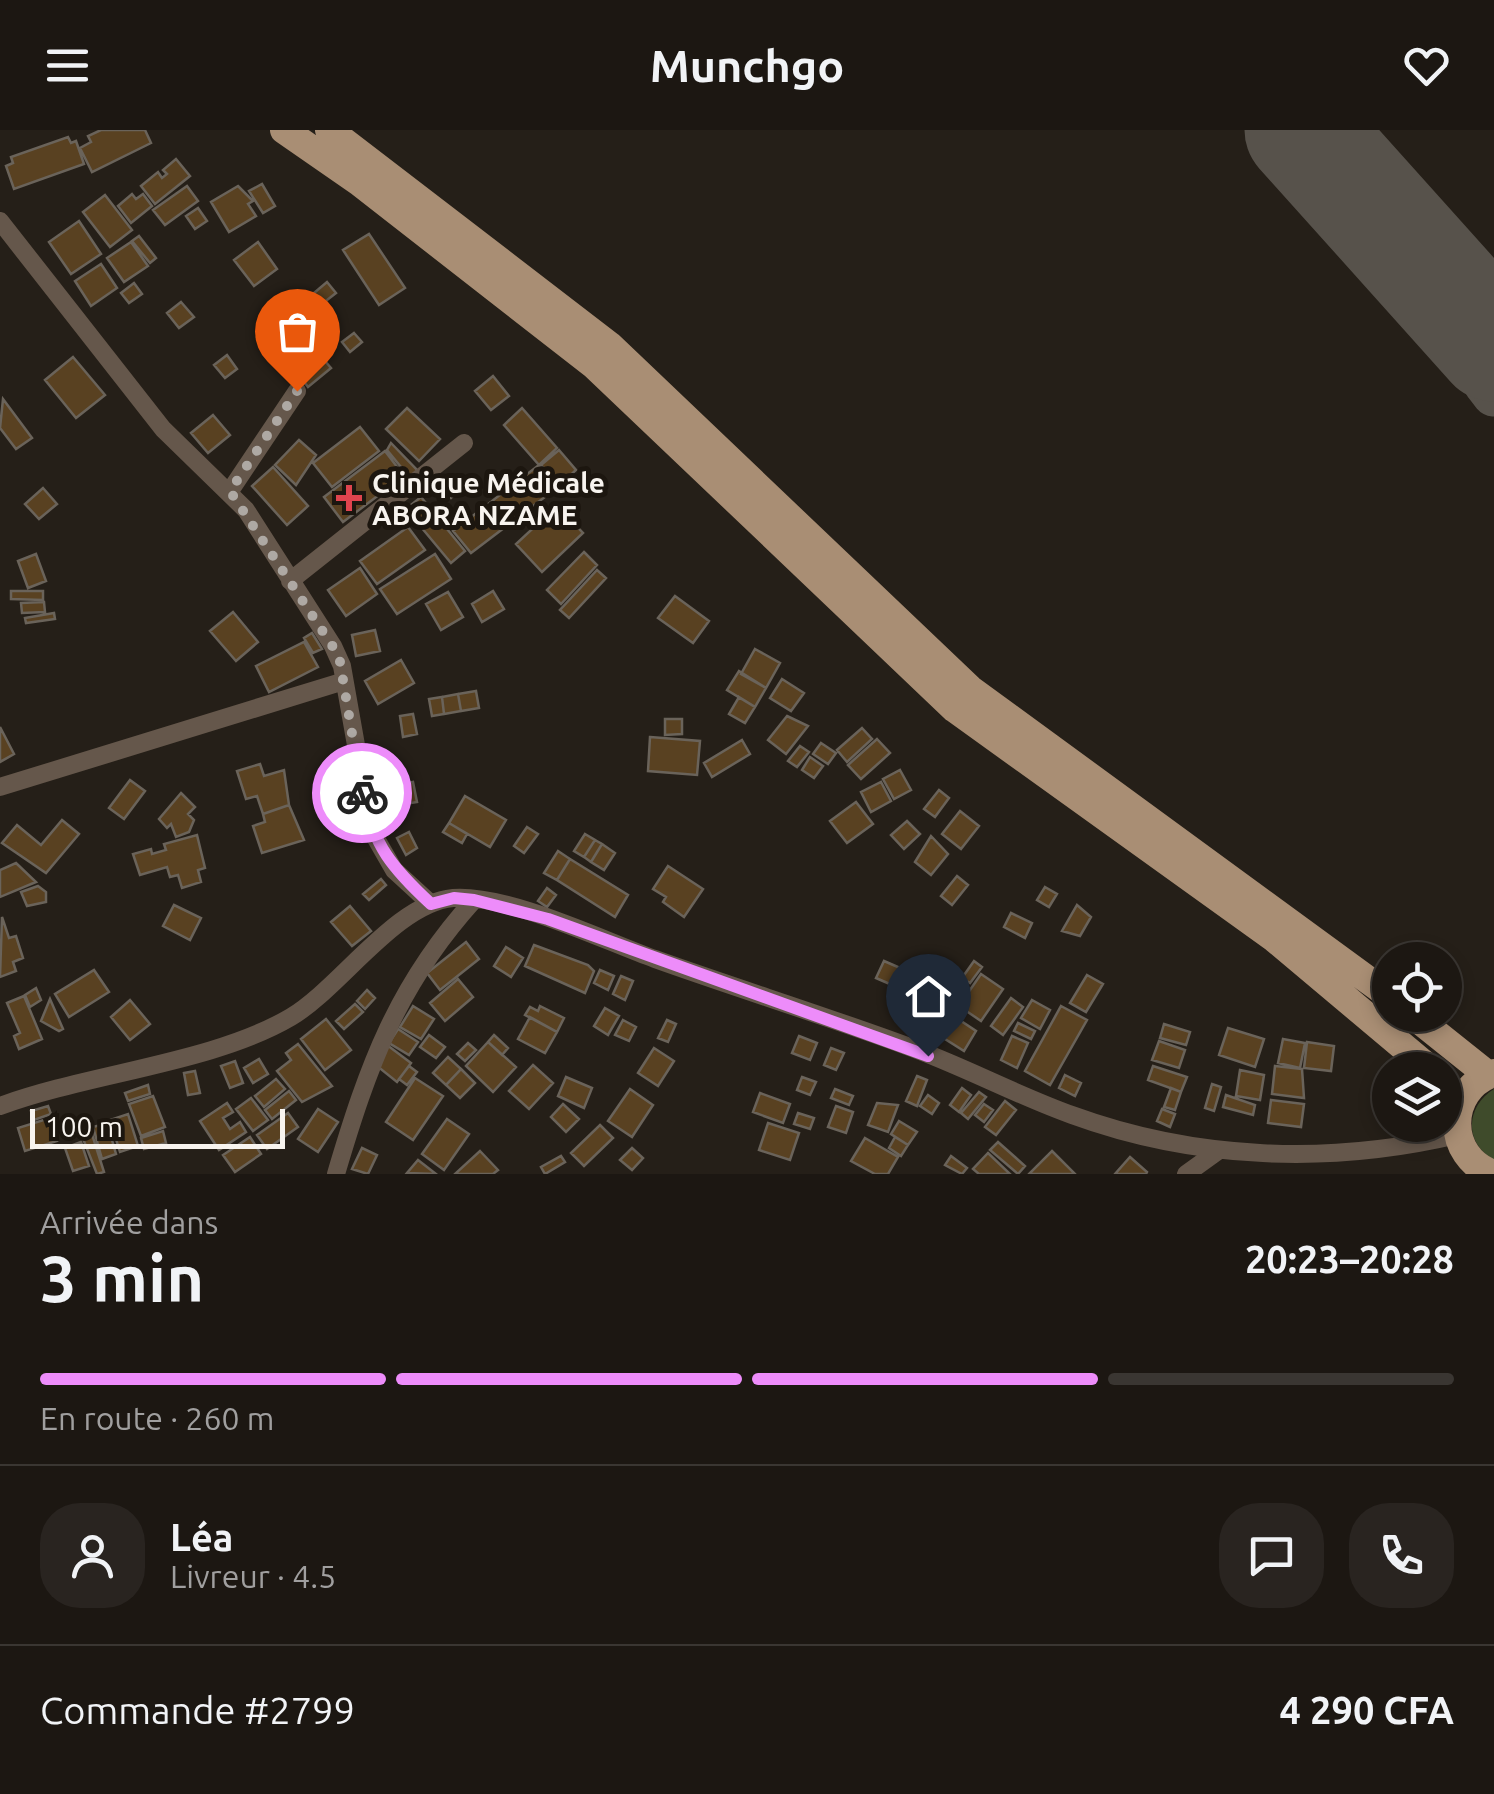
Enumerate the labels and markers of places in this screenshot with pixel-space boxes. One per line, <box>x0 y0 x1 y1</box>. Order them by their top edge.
pin <box>255 289 340 392</box>
place label: Clinique Médicale ABORA NZAME <box>372 467 605 530</box>
marker: Clinique Médicale ABORA NZAME <box>336 485 362 511</box>
pin <box>886 954 971 1057</box>

